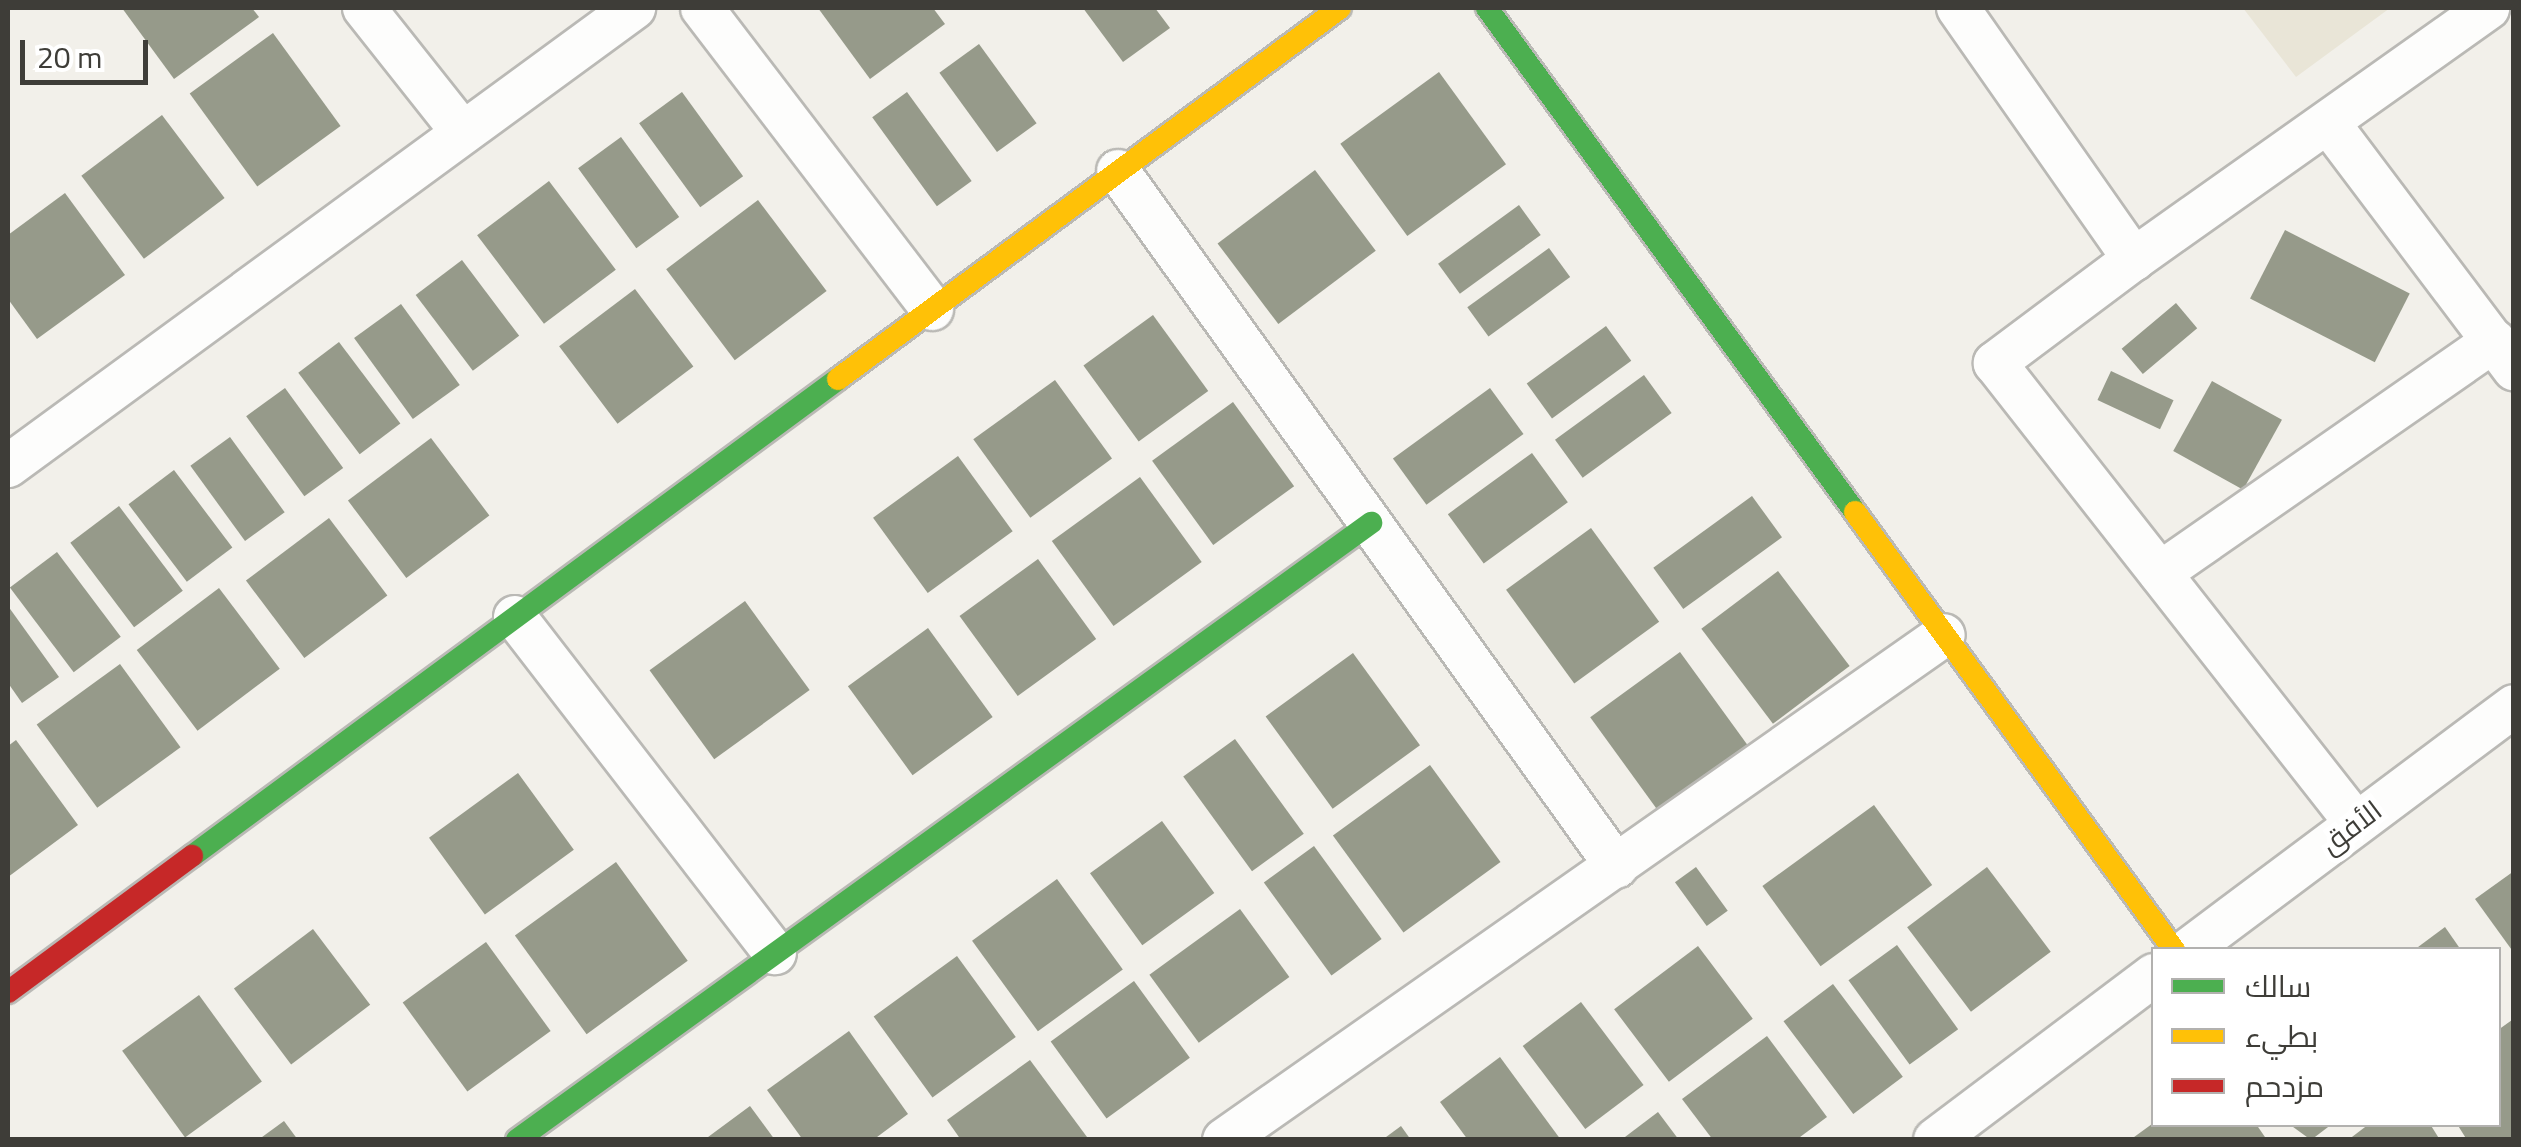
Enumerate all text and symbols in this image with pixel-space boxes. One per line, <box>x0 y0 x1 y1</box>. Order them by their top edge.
scale bar <box>25 20 152 82</box>
text: 20 m <box>37 29 102 85</box>
street label: الأفق <box>2314 793 2388 861</box>
legend <box>2151 947 2501 1127</box>
text: سالك <box>2245 958 2311 1014</box>
text: بطيء <box>2245 1008 2318 1064</box>
text: مزدحم <box>2245 1058 2324 1114</box>

